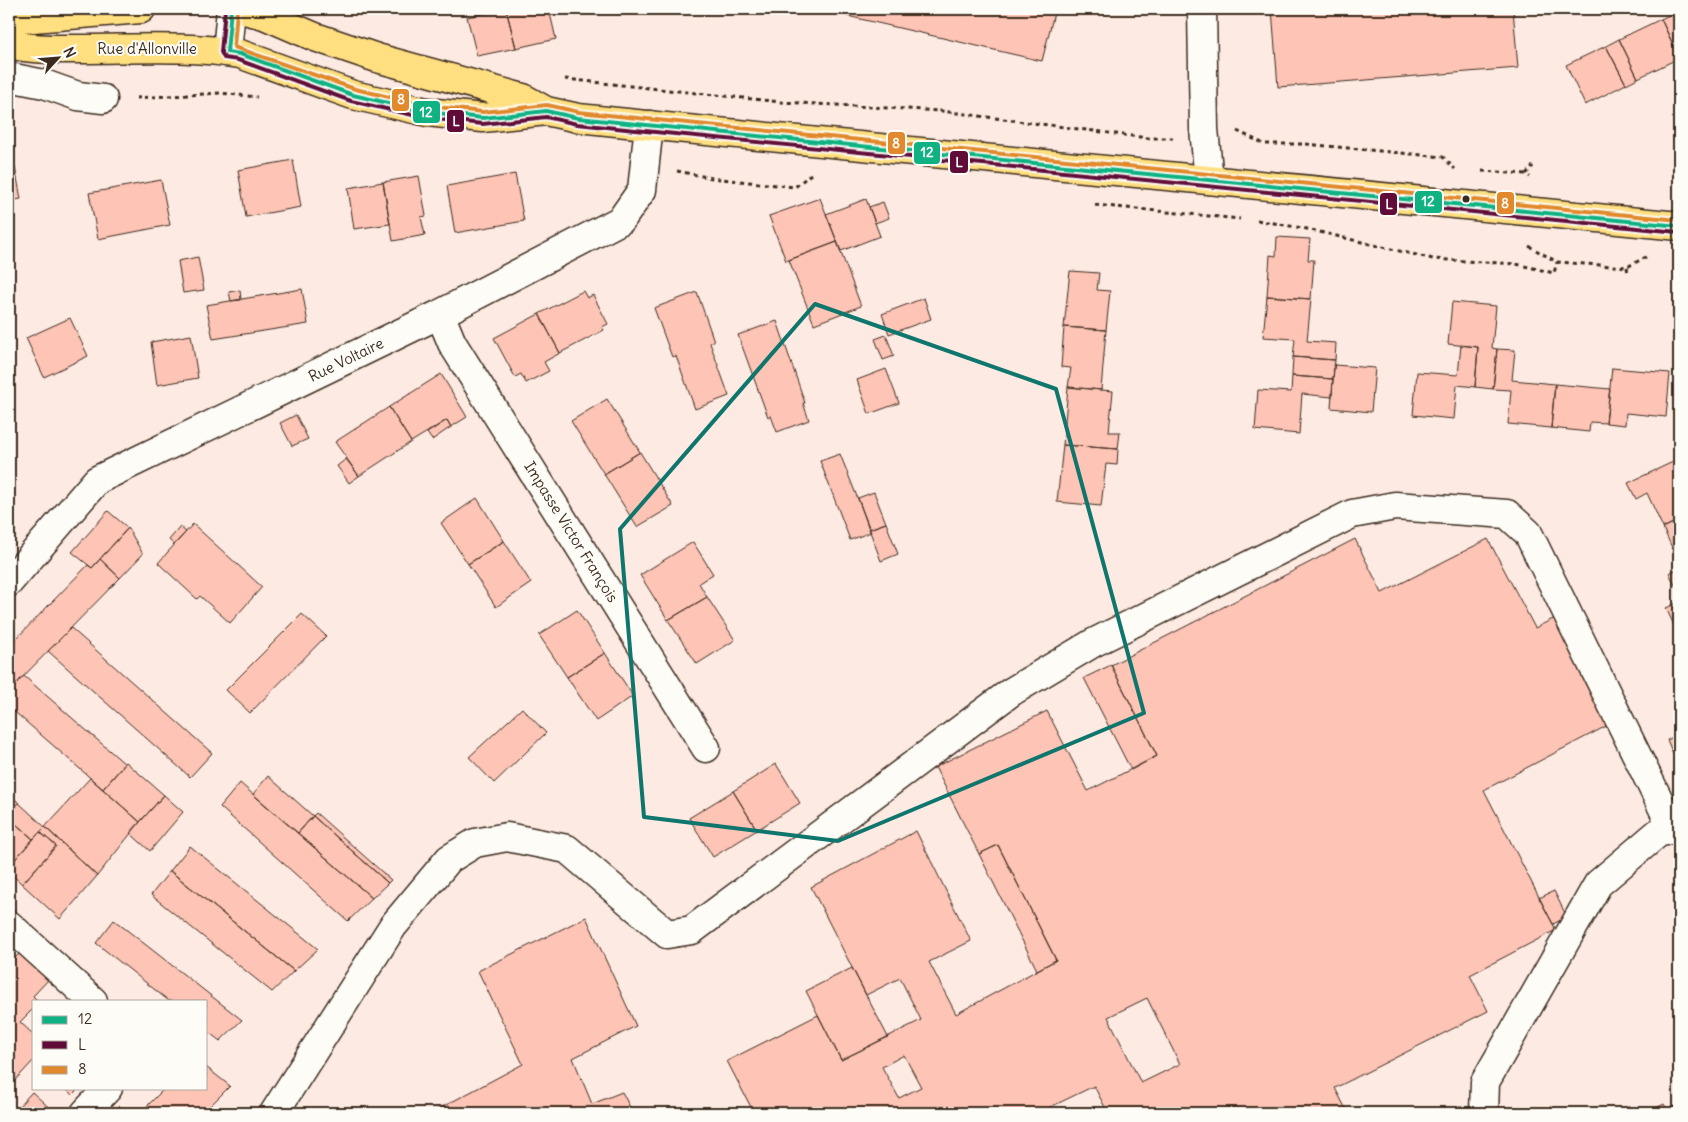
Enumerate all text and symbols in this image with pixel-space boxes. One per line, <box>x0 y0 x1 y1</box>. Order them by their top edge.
north arrow <box>32 32 82 82</box>
street label: Rue d'Allonville <box>97 39 197 58</box>
text: N <box>59 44 80 61</box>
line badge: 8 <box>391 88 410 112</box>
text: 8 <box>397 90 405 108</box>
line badge: 12 <box>412 100 441 124</box>
text: 12 <box>419 103 433 121</box>
line badge: L <box>446 109 465 133</box>
text: L <box>452 112 460 130</box>
line badge: 8 <box>887 131 906 155</box>
text: 8 <box>892 134 900 152</box>
line badge: 12 <box>913 141 941 165</box>
text: 12 <box>920 143 934 161</box>
line badge: L <box>949 150 969 174</box>
text: L <box>955 153 963 171</box>
line badge: 12 <box>1414 190 1443 214</box>
line badge: 8 <box>1496 191 1515 215</box>
line badge: L <box>1379 192 1398 216</box>
text: 12 <box>1421 192 1435 210</box>
unlabelled marker <box>1461 194 1471 204</box>
text: 8 <box>1501 194 1509 212</box>
text: L <box>1385 195 1393 213</box>
street label: Rue Voltaire <box>305 333 386 386</box>
street label: Impasse Victor François <box>520 458 623 606</box>
legend <box>32 1000 208 1090</box>
text: 12 <box>78 1009 92 1028</box>
text: L <box>78 1035 86 1054</box>
text: 8 <box>78 1059 87 1078</box>

